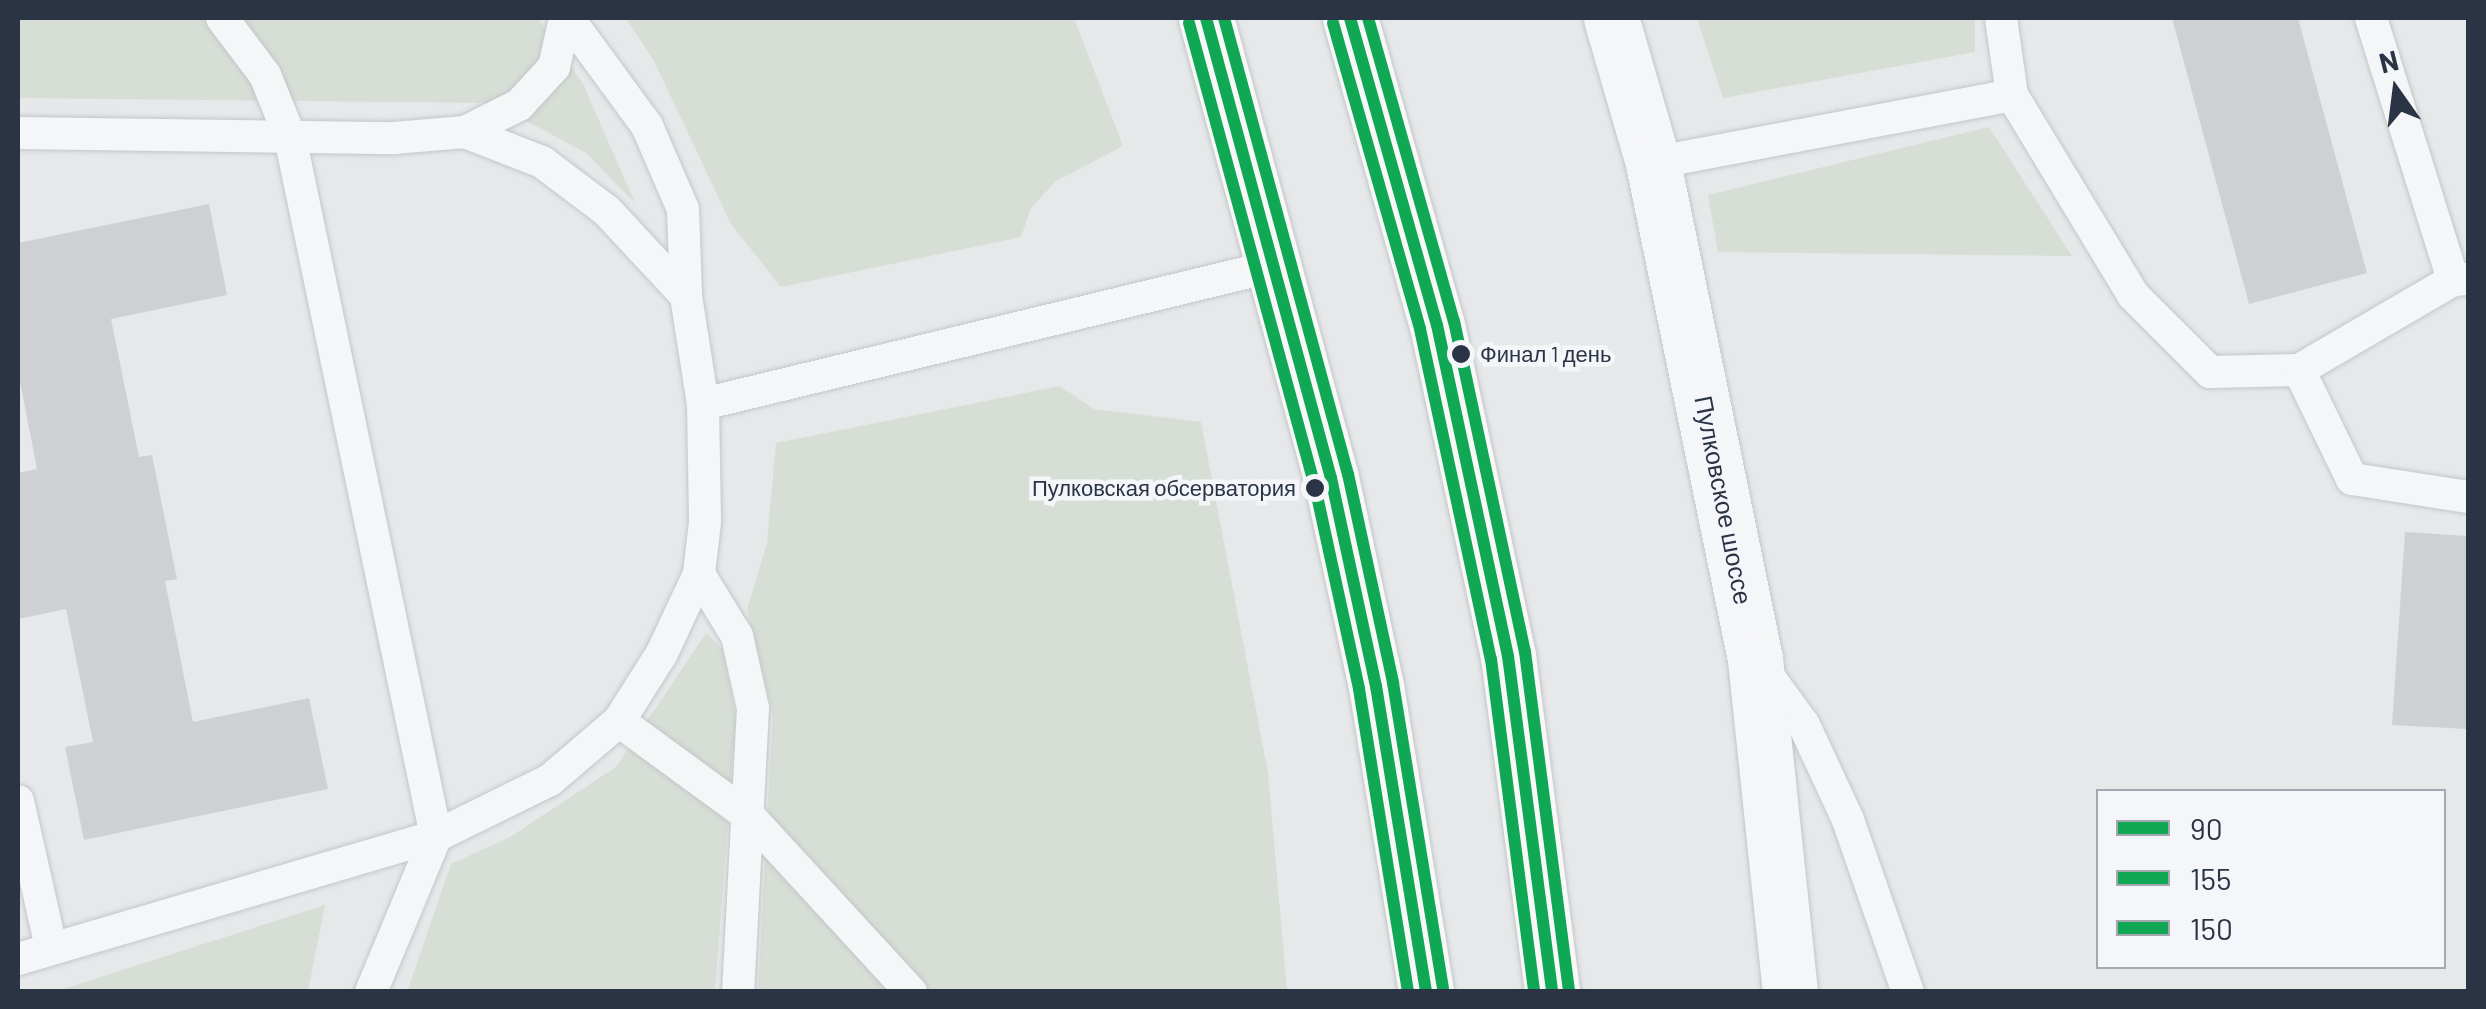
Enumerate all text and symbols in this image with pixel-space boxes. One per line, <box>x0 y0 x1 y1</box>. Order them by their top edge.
north arrow <box>2346 40 2446 140</box>
text: N <box>2376 42 2402 80</box>
place label: Финал 1 день <box>1480 341 1611 367</box>
marker: Финал 1 день <box>1451 344 1471 364</box>
street label: Пулковское шоссе <box>1689 393 1759 607</box>
place label: Пулковская обсерватория <box>1032 475 1296 501</box>
marker: Пулковская обсерватория <box>1305 478 1325 498</box>
legend <box>2096 789 2446 969</box>
text: 90 <box>2190 810 2223 846</box>
text: 155 <box>2190 860 2231 896</box>
text: 150 <box>2190 910 2233 946</box>

